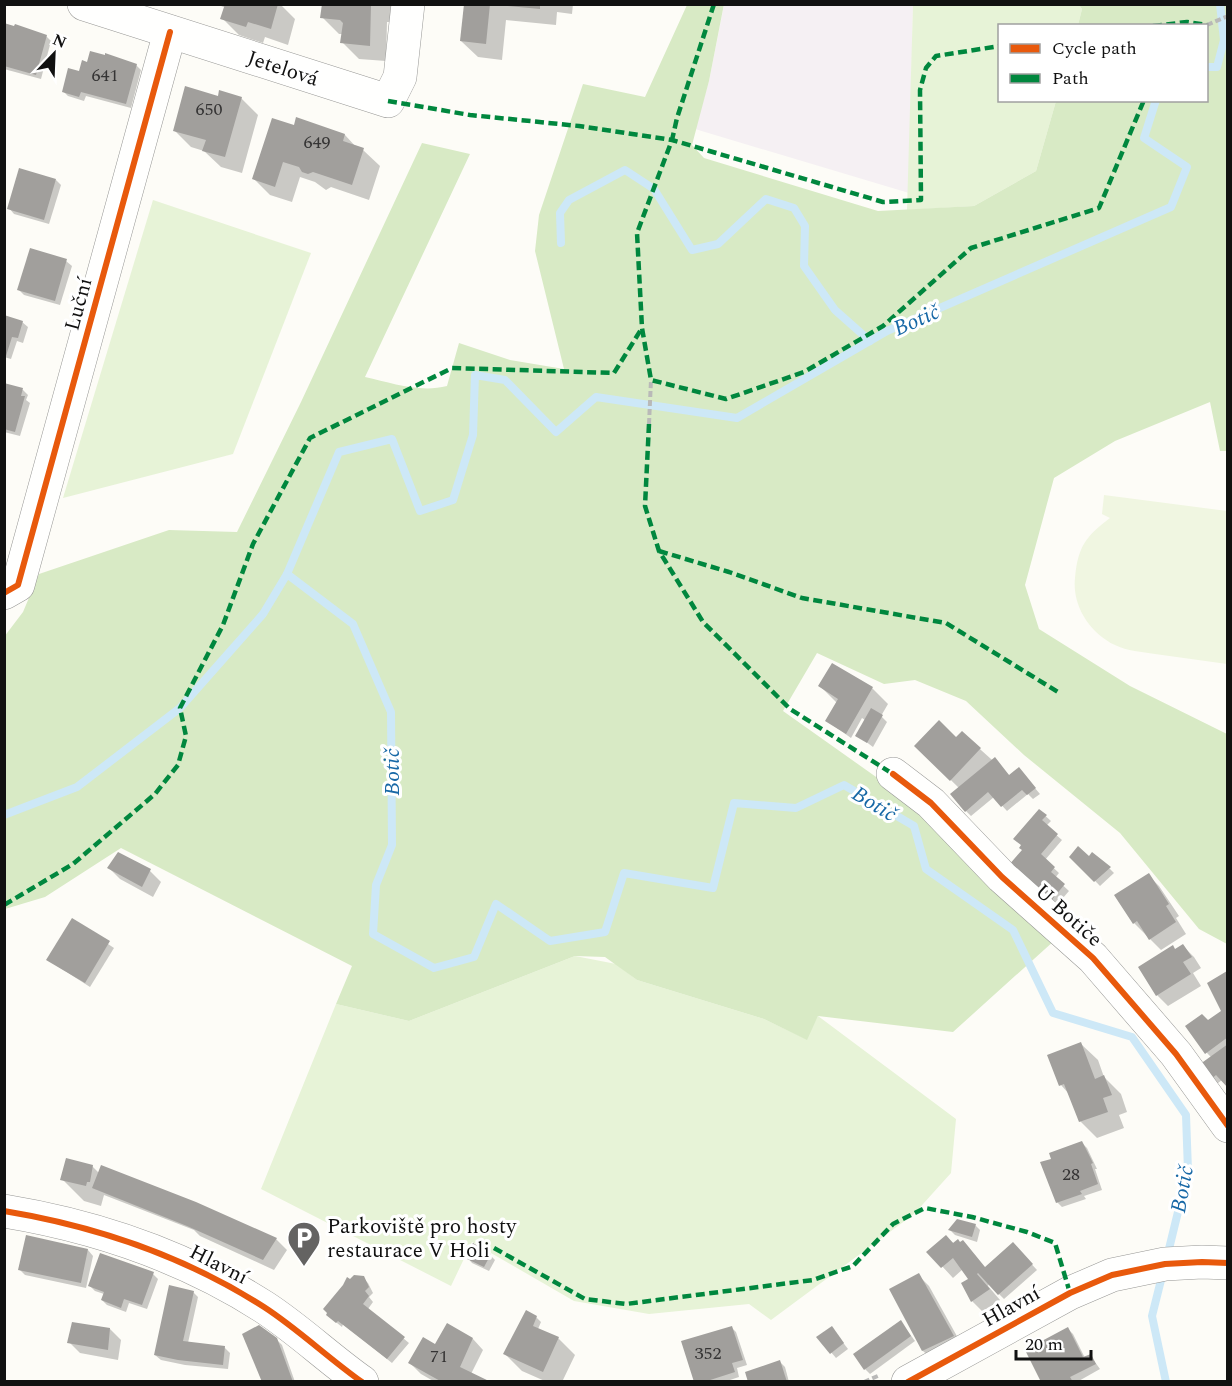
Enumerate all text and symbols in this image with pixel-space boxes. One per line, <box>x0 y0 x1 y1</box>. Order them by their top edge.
north arrow <box>24 24 84 84</box>
legend <box>998 24 1208 102</box>
text: N <box>49 28 70 55</box>
text: Cycle path <box>1052 35 1137 62</box>
street label: Jetelová <box>243 42 323 96</box>
house number: 641 <box>92 62 119 89</box>
text: Path <box>1052 65 1089 92</box>
house number: 650 <box>196 96 223 123</box>
house number: 649 <box>304 129 331 156</box>
street label: Luční <box>57 273 102 334</box>
water label: Botič <box>888 295 947 345</box>
water label: Botič <box>376 747 409 796</box>
water label: Botič <box>845 778 905 832</box>
street label: U Botiče <box>1027 876 1109 955</box>
house number: 28 <box>1062 1161 1080 1188</box>
water label: Botič <box>1162 1161 1203 1216</box>
place label: Parkoviště pro hosty restaurace V Holi <box>327 1211 517 1267</box>
parking icon: Parkoviště pro hosty restaurace V Holi <box>286 1220 322 1267</box>
street label: Hlavní <box>184 1237 255 1294</box>
street label: Hlavní <box>977 1277 1048 1336</box>
scale bar <box>1016 1323 1091 1361</box>
text: 20 m <box>1025 1331 1063 1358</box>
house number: 352 <box>695 1340 722 1367</box>
house number: 71 <box>430 1343 448 1370</box>

